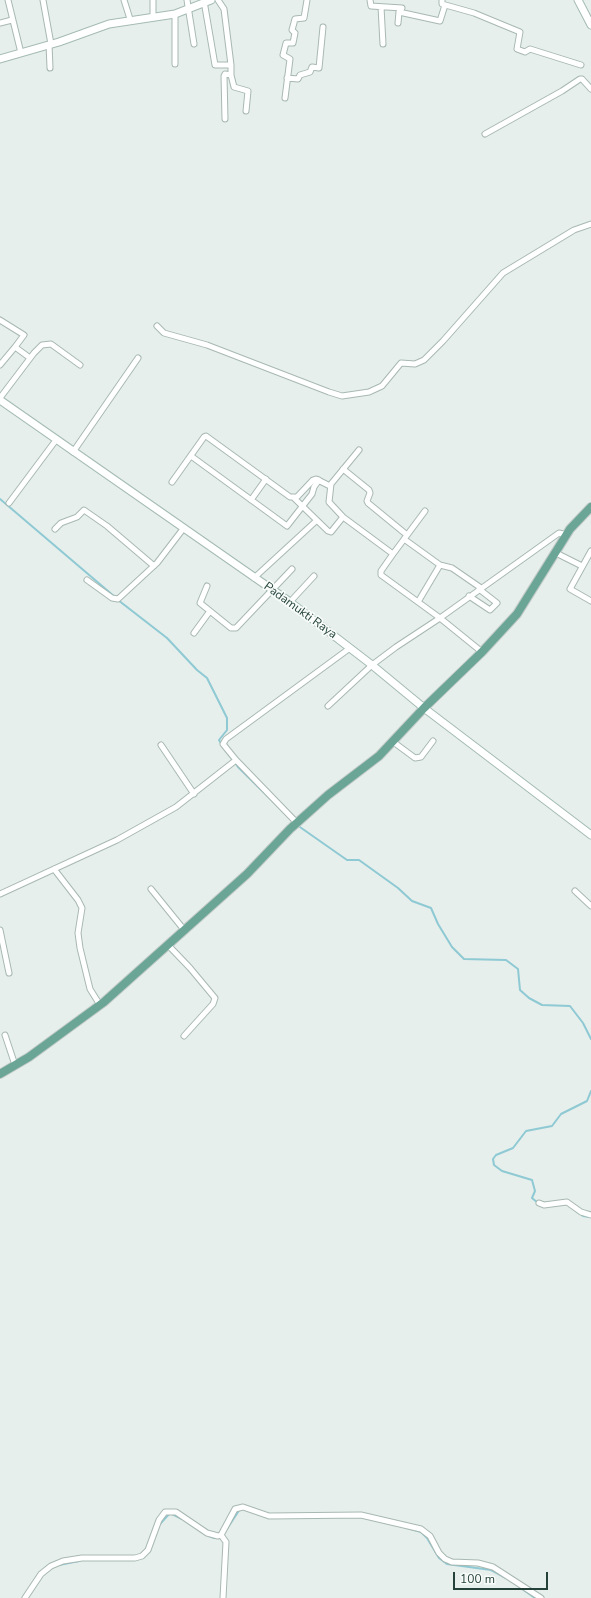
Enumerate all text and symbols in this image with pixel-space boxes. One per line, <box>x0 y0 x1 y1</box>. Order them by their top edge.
street label: Padamukti Raya <box>261 580 339 642</box>
scale bar <box>455 1564 550 1590</box>
text: 100 m <box>460 1571 495 1587</box>

